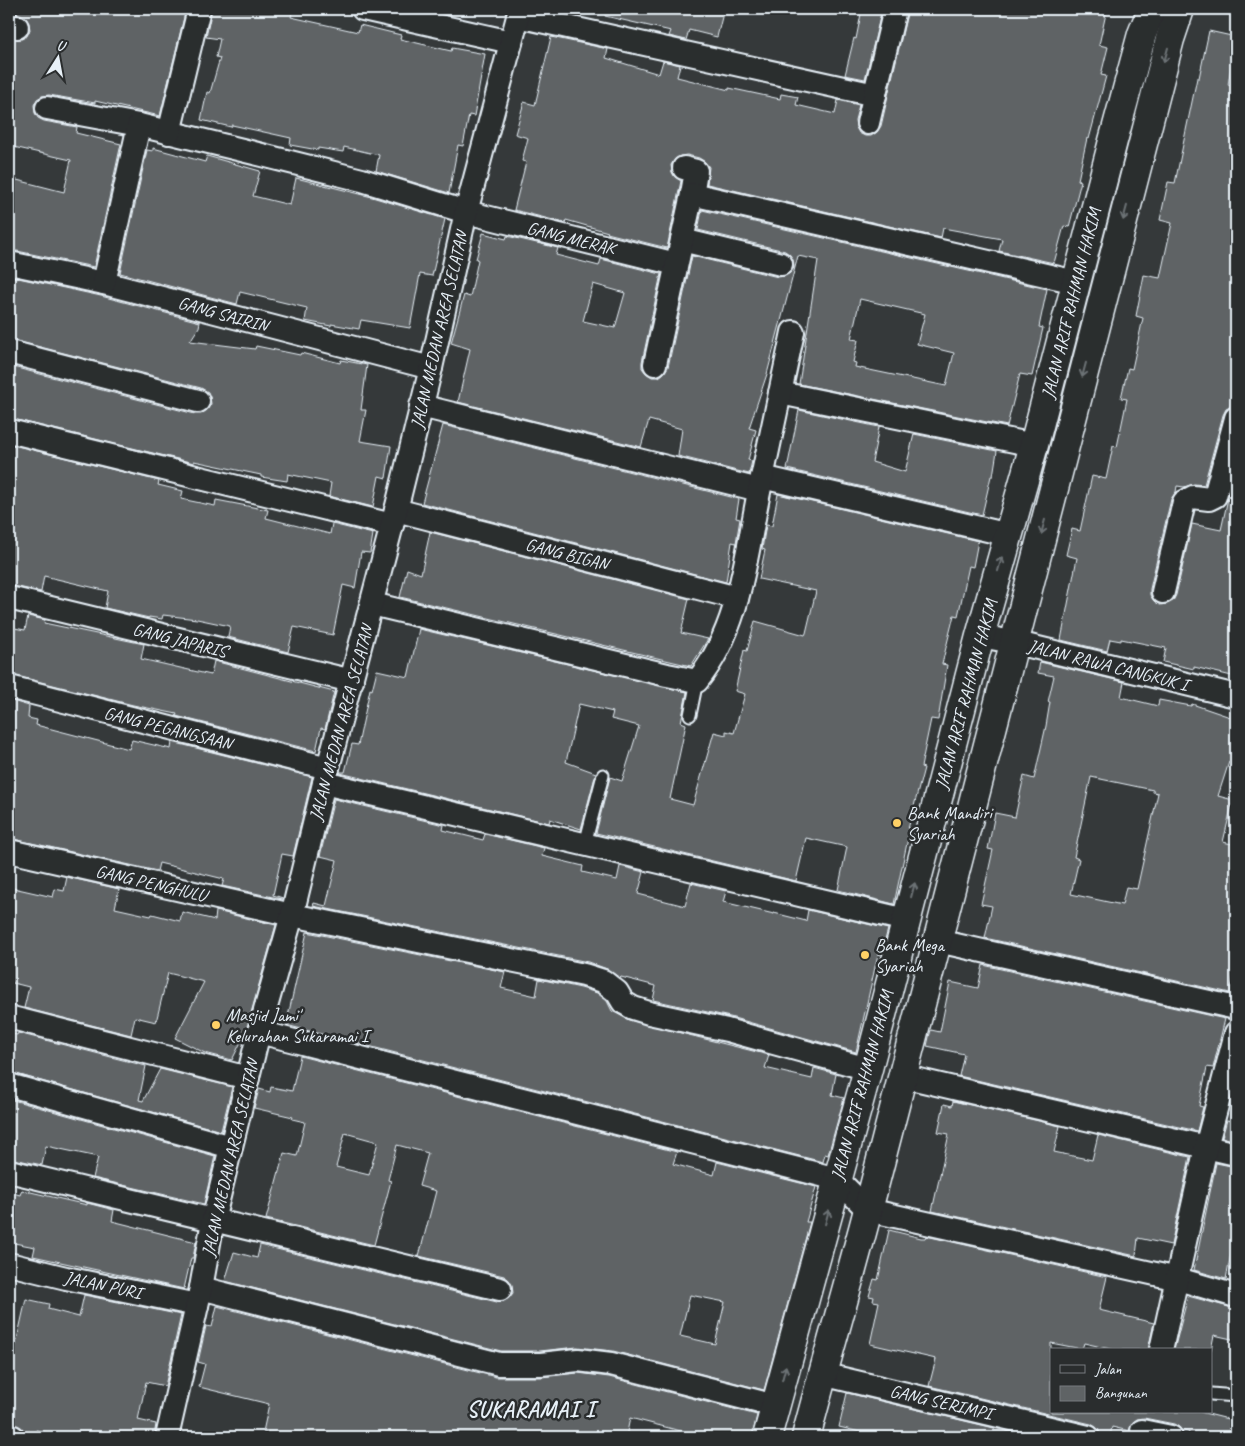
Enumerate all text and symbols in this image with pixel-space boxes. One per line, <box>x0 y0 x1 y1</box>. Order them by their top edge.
north arrow <box>32 32 82 82</box>
text: U <box>55 37 69 55</box>
one-way arrow <box>1161 47 1170 63</box>
street label: JALAN ARIF RAHMAN HAKIM <box>1036 204 1106 402</box>
one-way arrow <box>1120 204 1129 220</box>
street label: GANG MERAK <box>525 216 620 260</box>
street label: JALAN MEDAN AREA SELATAN <box>405 227 473 432</box>
street label: GANG SAIRIN <box>176 291 273 337</box>
one-way arrow <box>1079 361 1088 377</box>
one-way arrow <box>1038 519 1047 535</box>
street label: GANG BIGAN <box>523 533 614 576</box>
one-way arrow <box>996 557 1006 573</box>
street label: JALAN ARIF RAHMAN HAKIM <box>930 596 1002 792</box>
street label: GANG JAPARIS <box>131 618 233 663</box>
street label: JALAN MEDAN AREA SELATAN <box>304 620 378 824</box>
street label: JALAN RAWA CANGKUK I <box>1025 634 1194 696</box>
street label: GANG PEGANGSAAN <box>102 701 237 755</box>
place label: Bank Mandiri Syariah <box>907 802 994 845</box>
marker: Bank Mandiri Syariah <box>891 817 903 829</box>
street label: GANG PENGHULU <box>94 860 212 907</box>
one-way arrow <box>909 883 919 899</box>
place label: Bank Mega Syariah <box>875 934 945 977</box>
marker: Bank Mega Syariah <box>859 949 871 961</box>
street label: JALAN ARIF RAHMAN HAKIM <box>826 987 898 1183</box>
place label: Masjid Jami' Kelurahan Sukaramai I <box>226 1004 372 1047</box>
marker: Masjid Jami' Kelurahan Sukaramai I <box>210 1019 222 1031</box>
street label: JALAN MEDAN AREA SELATAN <box>196 1055 264 1260</box>
one-way arrow <box>823 1209 832 1225</box>
street label: JALAN PURI <box>62 1266 147 1305</box>
legend <box>1050 1348 1212 1414</box>
text: Jalan <box>1094 1360 1122 1379</box>
one-way arrow <box>780 1366 789 1382</box>
street label: GANG SERIMPI <box>888 1380 998 1425</box>
text: Bangunan <box>1095 1384 1148 1403</box>
district label: SUKARAMAI I <box>467 1396 599 1424</box>

